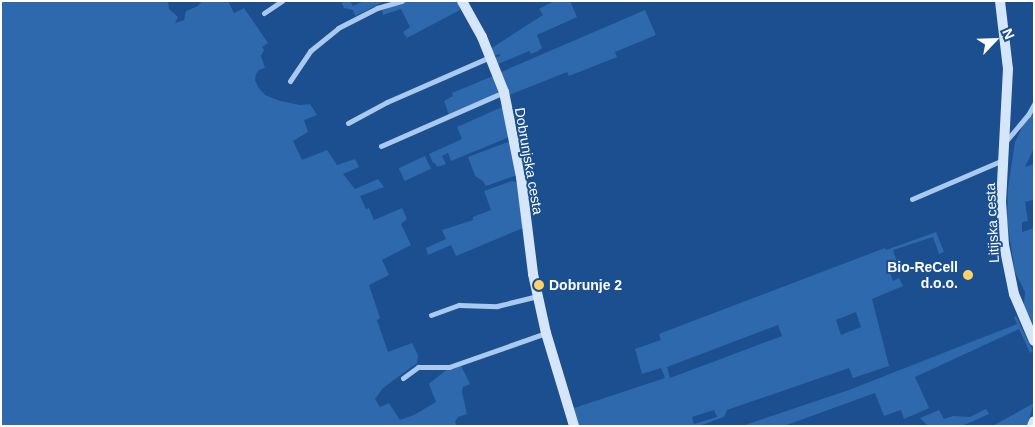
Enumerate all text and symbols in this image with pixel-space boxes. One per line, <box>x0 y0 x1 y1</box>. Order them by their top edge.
north arrow <box>970 15 1020 65</box>
text: N <box>999 26 1018 42</box>
street label: Dobrunjska cesta <box>511 106 547 216</box>
street label: Litijska cesta <box>982 183 1002 263</box>
place label: Bio-ReCell d.o.o. <box>887 259 958 292</box>
marker: Bio-ReCell d.o.o. <box>962 269 974 281</box>
place label: Dobrunje 2 <box>549 277 622 293</box>
marker: Dobrunje 2 <box>533 279 545 291</box>

